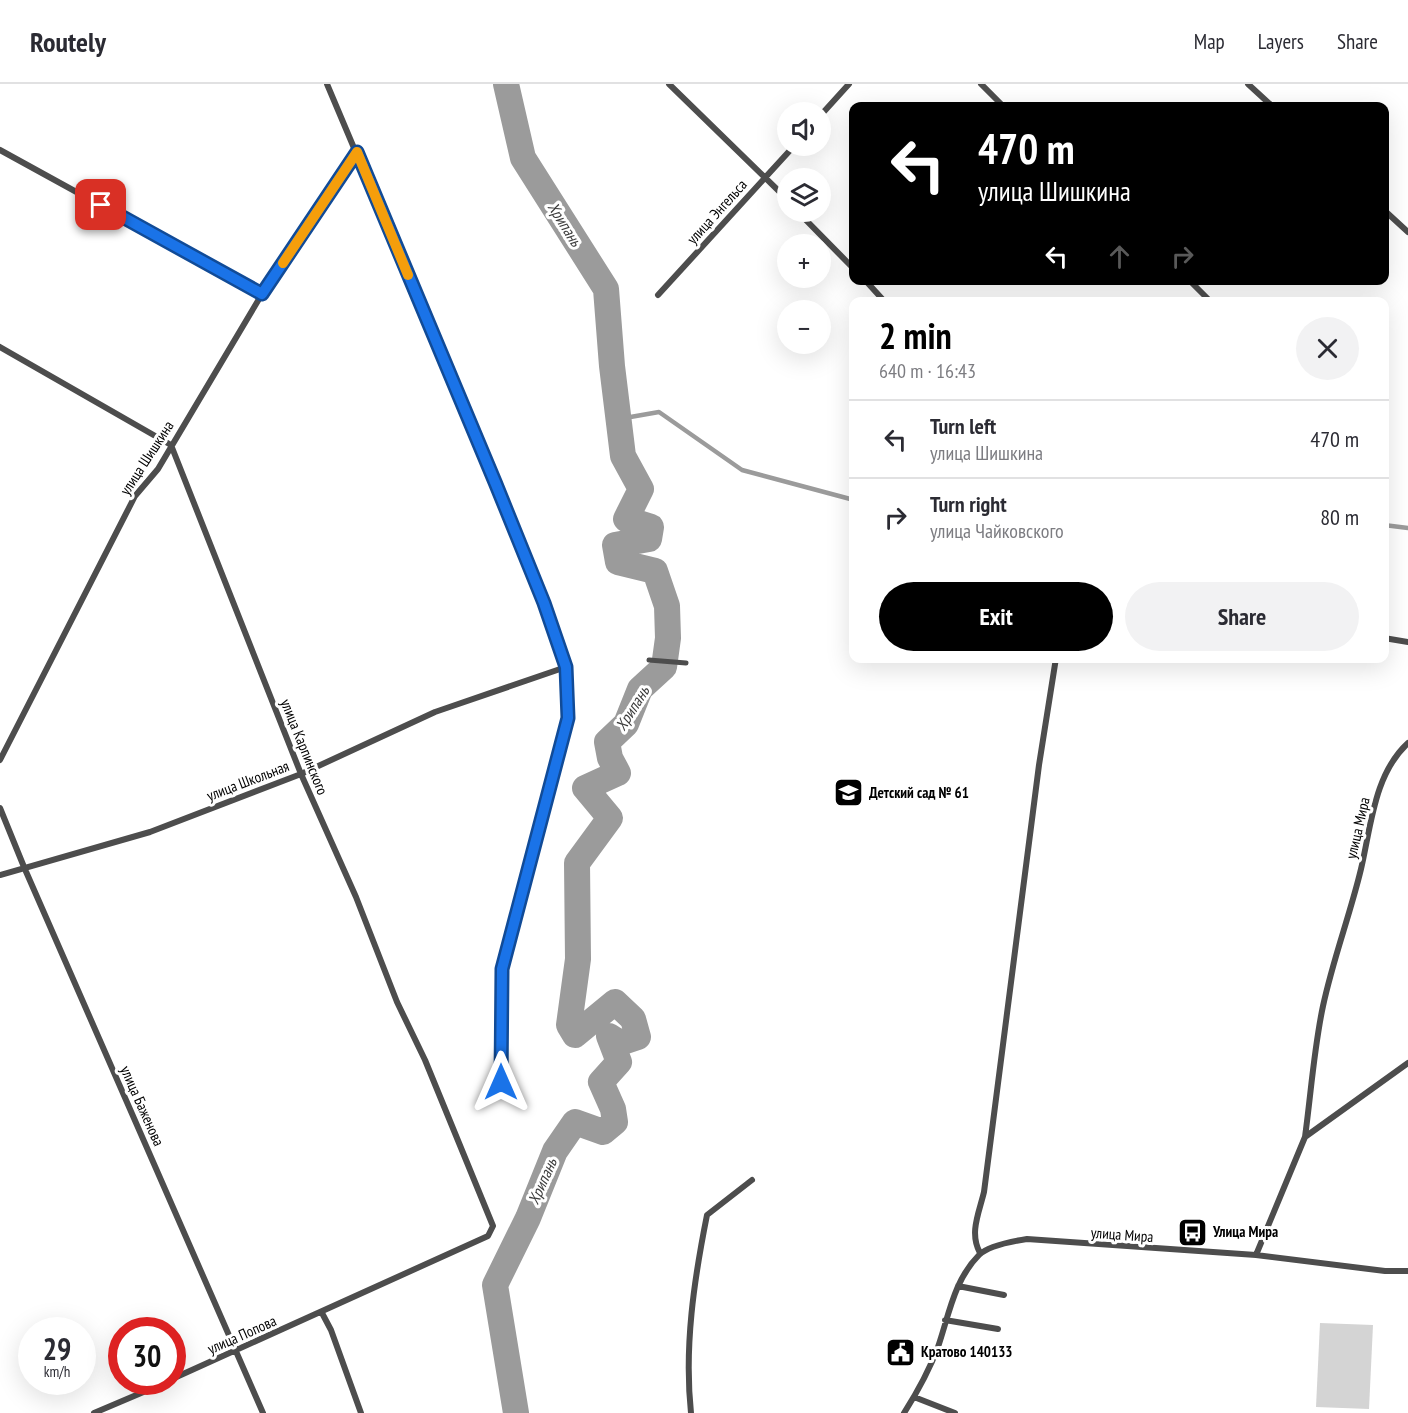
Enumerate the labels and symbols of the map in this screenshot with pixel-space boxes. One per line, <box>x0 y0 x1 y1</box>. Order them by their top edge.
street label: улица Энгельса <box>683 175 751 248</box>
pin <box>75 179 126 230</box>
water label: Хрипань <box>544 198 587 251</box>
street label: улица Шишкина <box>116 417 178 498</box>
water label: Хрипань <box>611 681 654 734</box>
street label: улица Карпинского <box>277 696 332 797</box>
street label: улица Школьная <box>204 756 292 805</box>
school or university icon: Детский сад № 61 <box>832 777 864 809</box>
place label: Детский сад № 61 <box>869 783 969 802</box>
street label: улица Мира <box>1341 795 1374 861</box>
position arrow <box>469 1050 533 1114</box>
street label: улица Баженова <box>116 1063 169 1149</box>
water label: Хрипань <box>523 1154 561 1207</box>
bus stop icon: Улица Мира <box>1176 1216 1208 1248</box>
place label: Улица Мира <box>1212 1222 1278 1241</box>
street label: улица Мира <box>1090 1223 1154 1246</box>
street label: улица Попова <box>204 1311 279 1358</box>
speed limit sign: 30 <box>108 1317 186 1395</box>
public building icon: Кратово 140133 <box>884 1336 916 1368</box>
place label: Кратово 140133 <box>921 1342 1013 1361</box>

